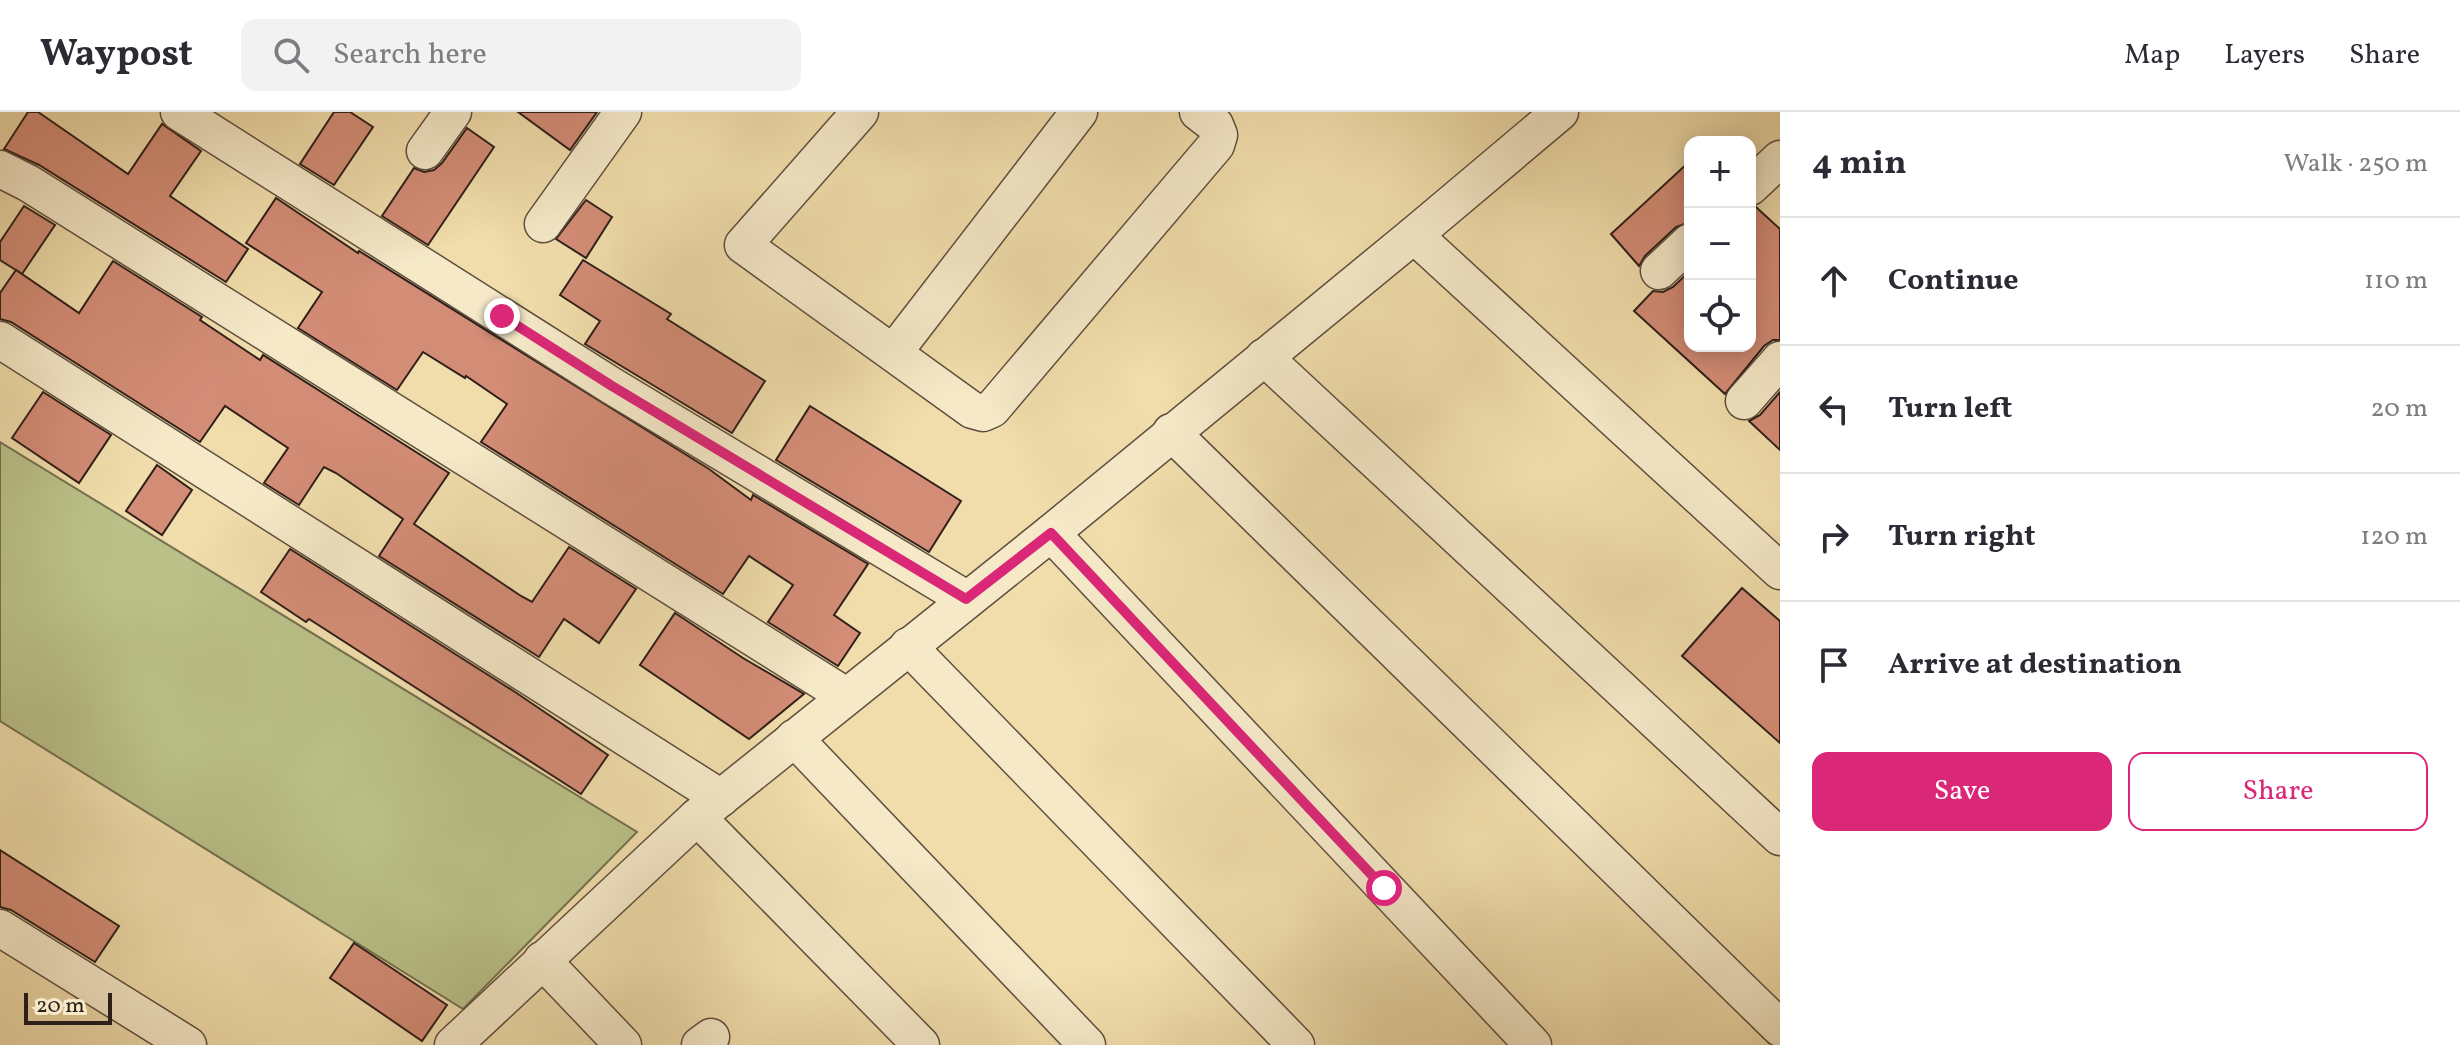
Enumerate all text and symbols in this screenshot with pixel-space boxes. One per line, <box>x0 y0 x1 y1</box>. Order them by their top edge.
search box <box>241 19 801 91</box>
text: Waypost <box>40 29 193 82</box>
icon: search <box>269 33 313 77</box>
text: Search here <box>333 34 487 76</box>
text: Map <box>2124 36 2180 75</box>
text: Layers <box>2224 36 2305 75</box>
text: Share <box>2349 36 2420 75</box>
map controls <box>1684 136 1756 352</box>
button: + <box>1684 136 1756 208</box>
text: 4 min <box>1812 141 1907 188</box>
text: Walk · 250 m <box>2284 146 2428 182</box>
button: − <box>1684 208 1756 280</box>
icon: ahead <box>1812 259 1856 303</box>
text: Continue <box>1888 260 2019 302</box>
text: 110 m <box>2364 263 2428 299</box>
button: locate <box>1684 280 1756 352</box>
route end <box>484 298 520 334</box>
icon: left <box>1812 387 1856 431</box>
text: Turn left <box>1888 388 2012 430</box>
text: 20 m <box>2370 391 2428 427</box>
icon: right <box>1812 515 1856 559</box>
text: Turn right <box>1888 516 2036 558</box>
text: 120 m <box>2360 519 2428 555</box>
icon: arrive <box>1812 643 1856 687</box>
text: Arrive at destination <box>1888 644 2182 686</box>
button: Save <box>1812 752 2112 831</box>
button: Share <box>2128 752 2428 831</box>
route start <box>1366 870 1402 906</box>
scale bar <box>24 989 112 1025</box>
text: 20 m <box>36 991 85 1022</box>

